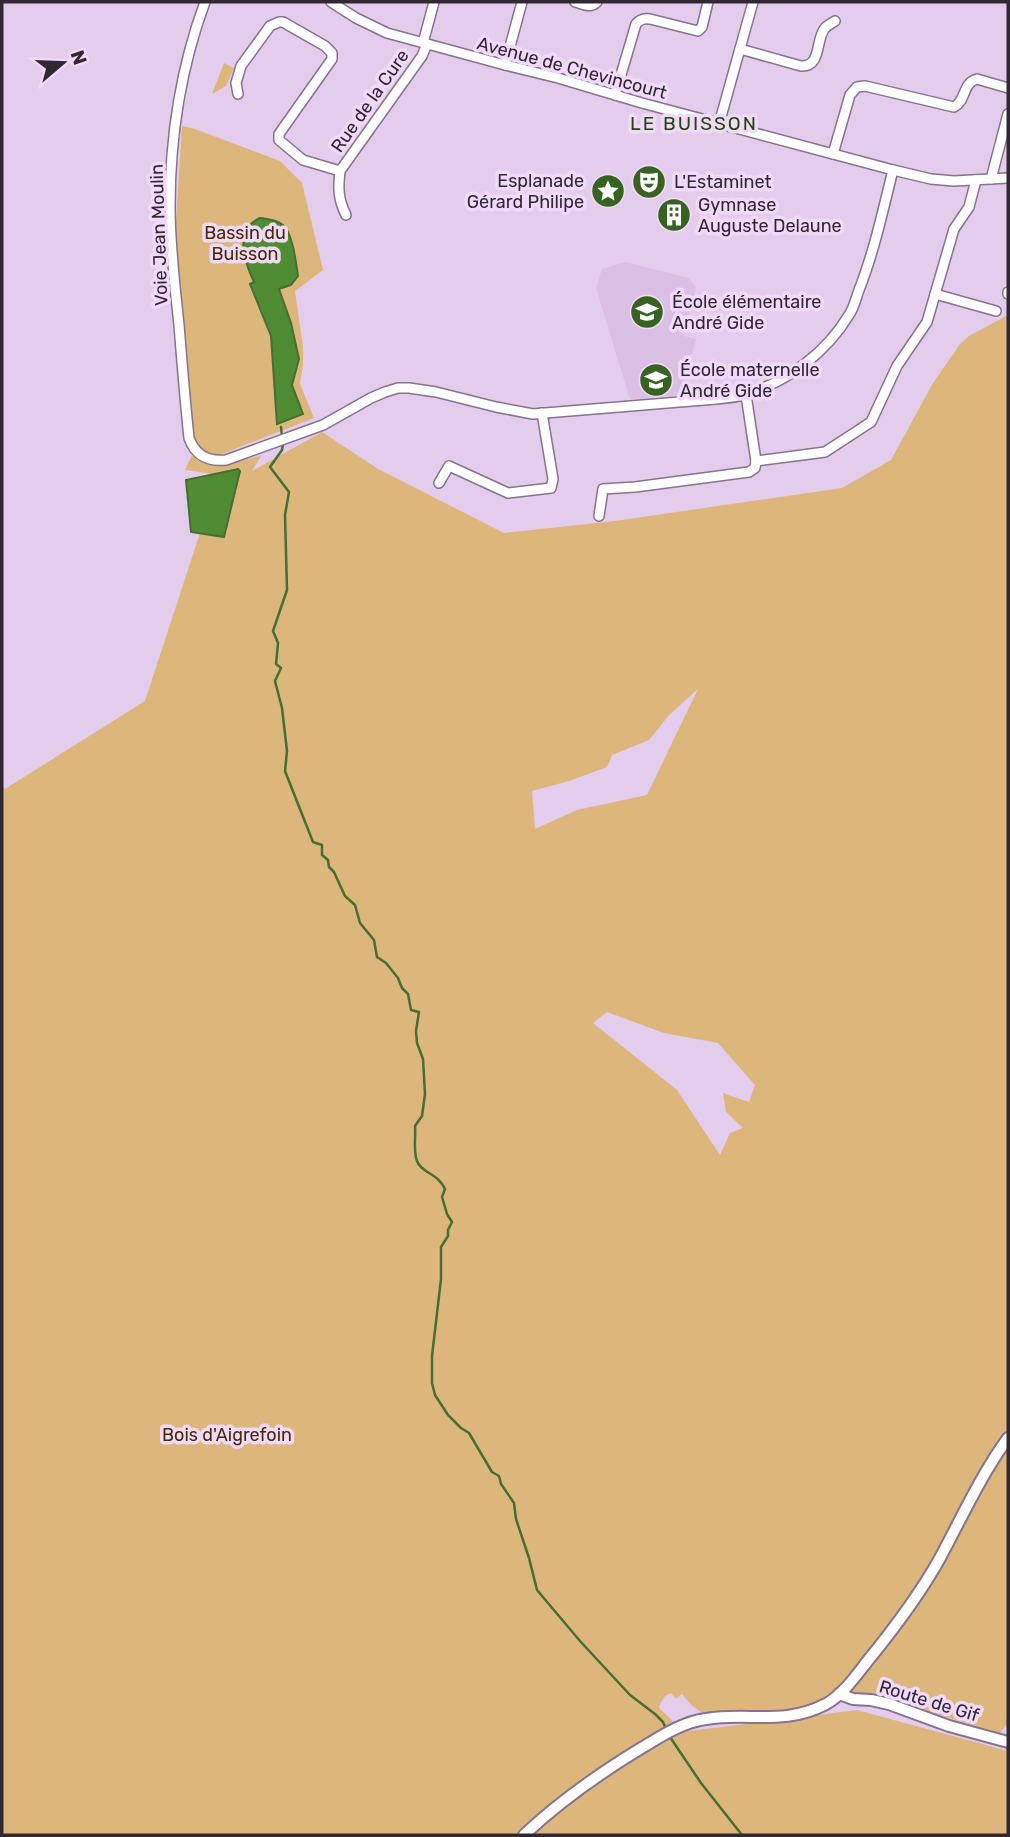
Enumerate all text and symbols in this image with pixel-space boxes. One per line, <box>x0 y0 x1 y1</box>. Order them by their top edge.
north arrow <box>28 28 98 98</box>
street label: Avenue de Chevincourt <box>475 32 669 104</box>
street label: Rue de la Cure <box>326 45 414 157</box>
text: N <box>66 47 92 68</box>
district label: LE BUISSON <box>630 112 758 135</box>
theatre icon: L'Estaminet <box>630 163 668 201</box>
street label: Voie Jean Moulin <box>146 164 172 306</box>
place label: Esplanade Gérard Philipe <box>467 170 584 213</box>
place label: L'Estaminet <box>674 171 772 193</box>
place icon: Esplanade Gérard Philipe <box>589 172 627 210</box>
place label: Gymnase Auguste Delaune <box>698 194 842 237</box>
building icon: Gymnase Auguste Delaune <box>655 196 693 234</box>
park label: Bassin du Buisson <box>204 222 286 265</box>
place label: École élémentaire André Gide <box>672 291 821 334</box>
school or university icon: École élémentaire André Gide <box>628 293 666 331</box>
place label: École maternelle André Gide <box>680 359 820 402</box>
school or university icon: École maternelle André Gide <box>637 361 675 399</box>
park label: Bois d'Aigrefoin <box>162 1424 292 1446</box>
street label: Route de Gif <box>876 1675 982 1727</box>

